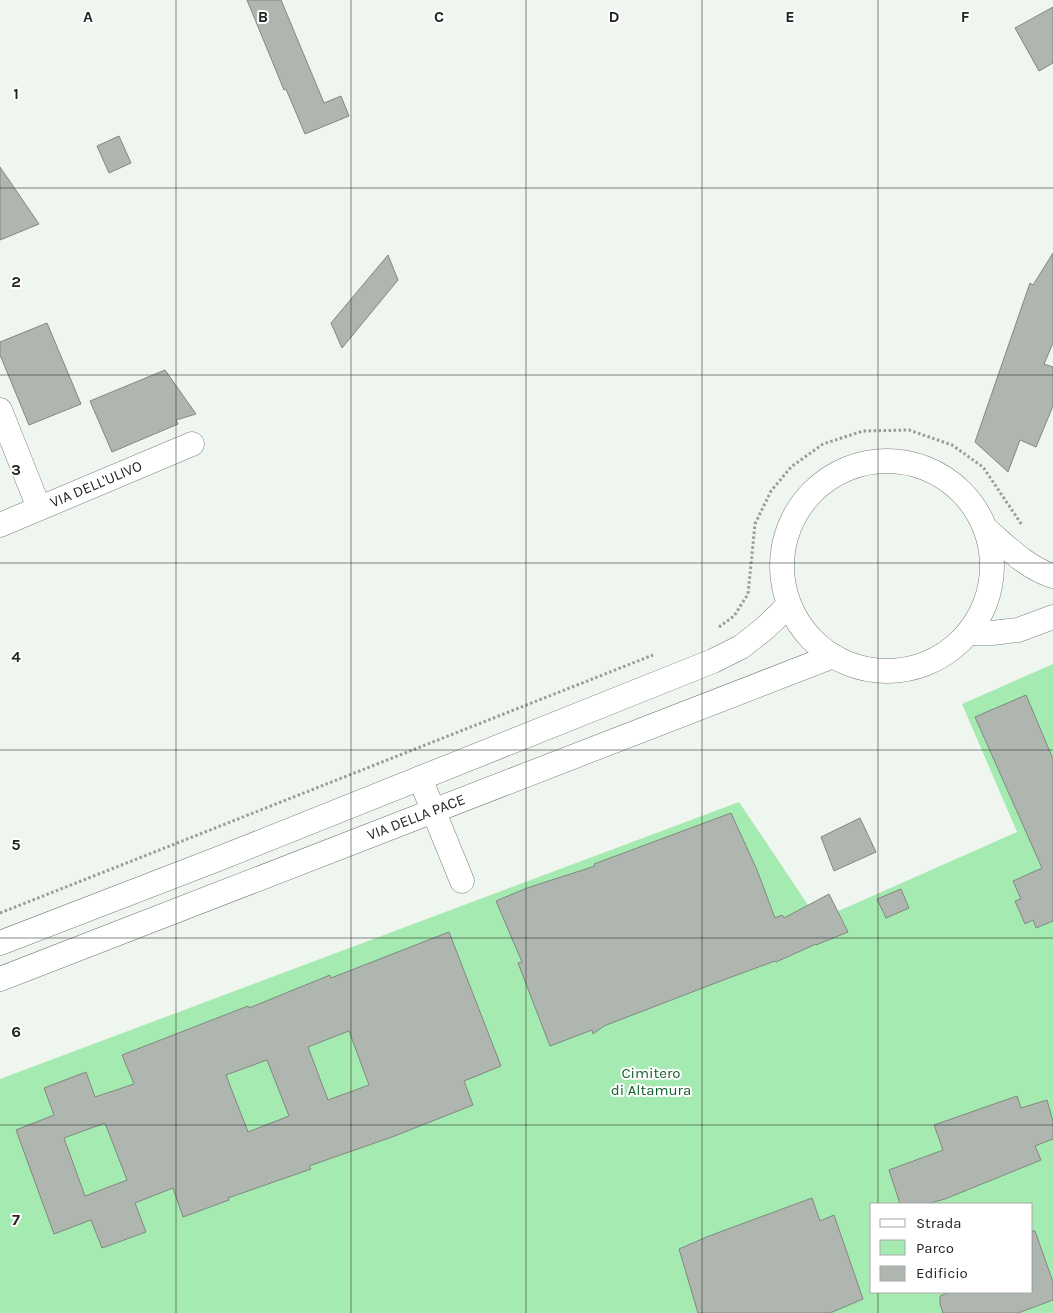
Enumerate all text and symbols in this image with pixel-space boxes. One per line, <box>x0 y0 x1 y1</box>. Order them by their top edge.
text: A <box>83 7 93 26</box>
text: B <box>258 7 268 26</box>
text: C <box>434 7 444 26</box>
text: D <box>609 7 620 26</box>
text: E <box>785 7 795 26</box>
text: F <box>961 7 970 26</box>
text: 1 <box>13 84 19 103</box>
text: 2 <box>11 272 21 291</box>
street label: VIA DELL'ULIVO <box>47 457 145 511</box>
text: 3 <box>11 460 21 479</box>
text: 4 <box>11 647 21 666</box>
street label: VIA DELLA PACE <box>365 790 467 844</box>
text: 5 <box>11 835 21 854</box>
text: 6 <box>11 1022 21 1041</box>
park label: Cimitero di Altamura <box>611 1064 691 1099</box>
legend <box>870 1203 1033 1293</box>
text: 7 <box>12 1210 20 1229</box>
text: Strada <box>916 1214 962 1232</box>
text: Parco <box>916 1239 954 1257</box>
text: Edificio <box>916 1264 968 1282</box>

